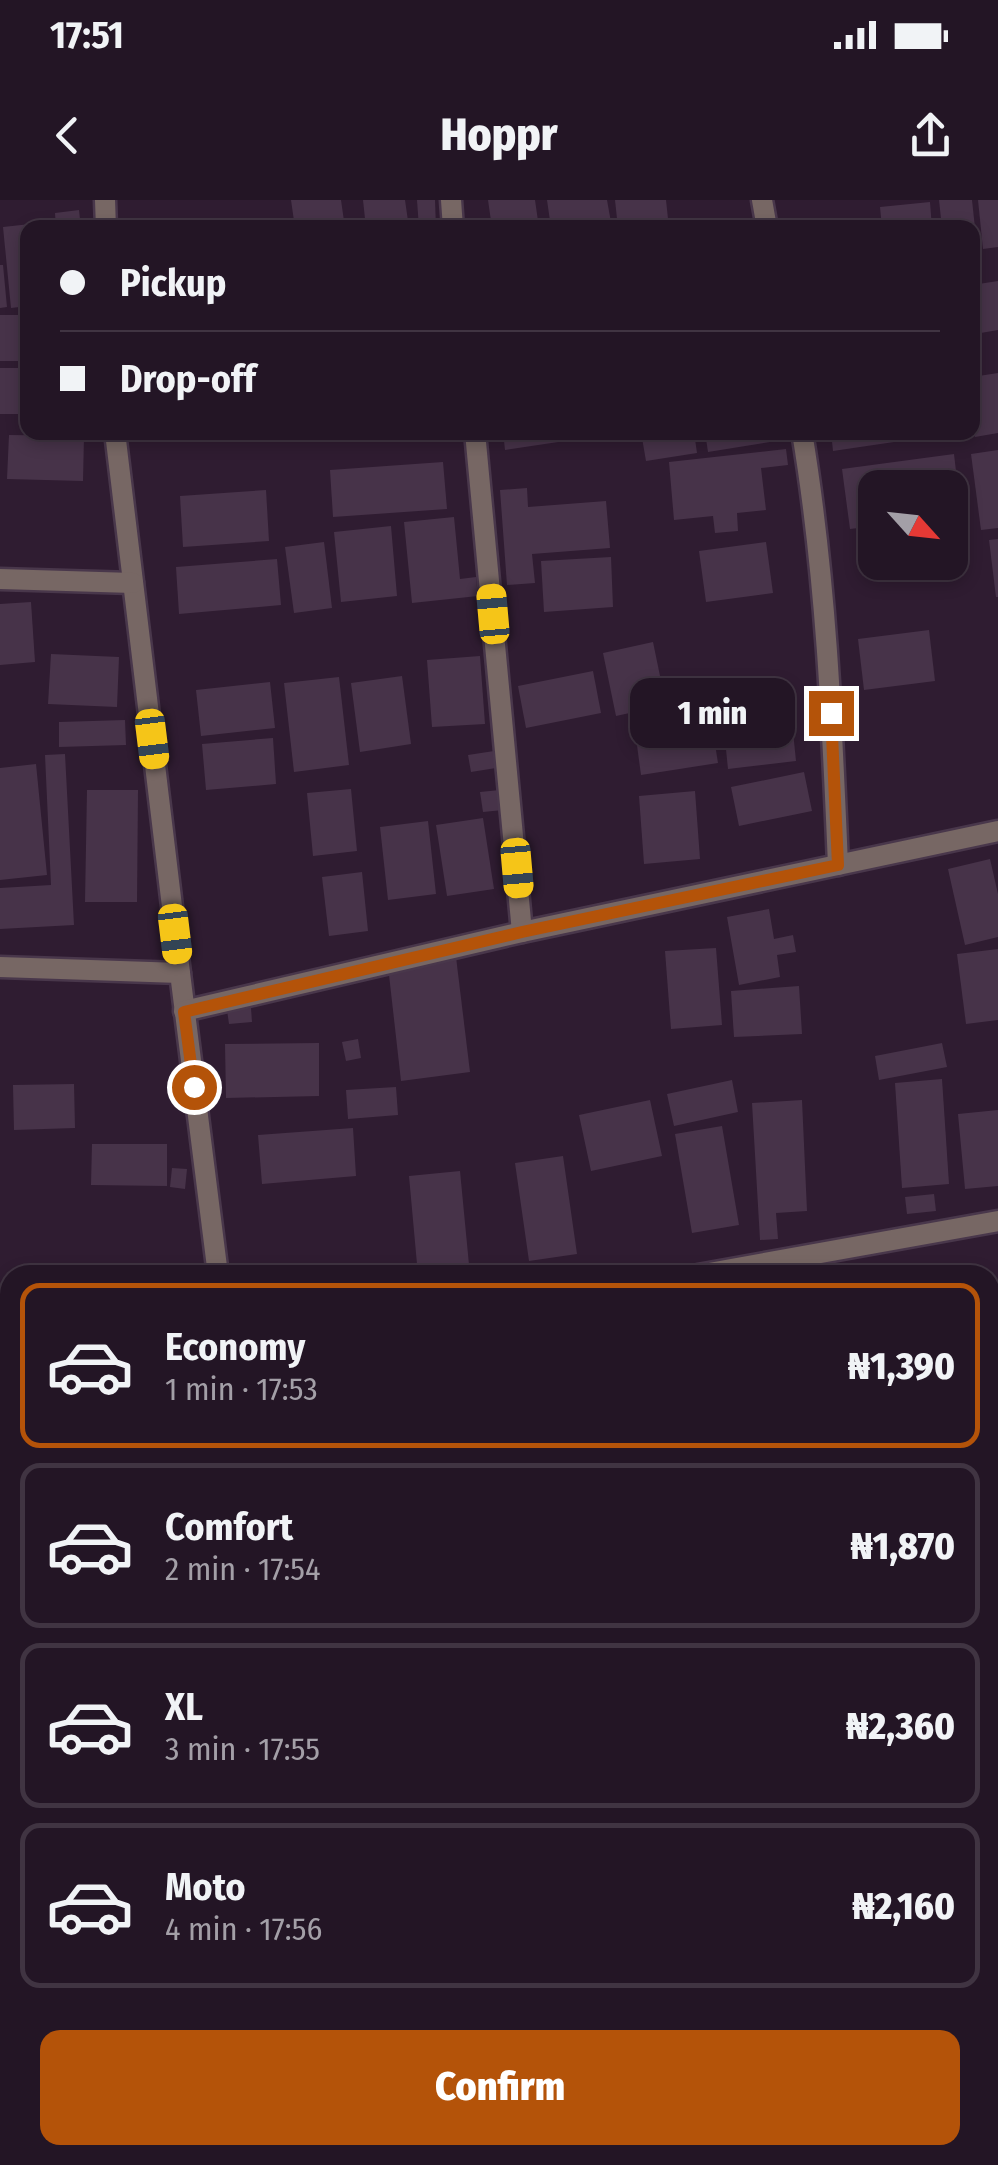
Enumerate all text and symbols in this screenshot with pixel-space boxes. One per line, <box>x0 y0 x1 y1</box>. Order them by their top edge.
text: 17:51 <box>50 12 124 58</box>
icon: back <box>40 108 95 163</box>
text: Hoppr <box>441 108 557 162</box>
icon: share <box>903 108 958 163</box>
text: Pickup <box>120 260 226 306</box>
text: Drop-off <box>120 356 256 402</box>
north arrow <box>858 470 968 580</box>
map controls <box>858 470 968 580</box>
car <box>475 583 511 645</box>
callout: 1 min <box>631 678 796 748</box>
route end <box>809 691 854 736</box>
text: 1 min <box>678 694 747 732</box>
car <box>133 707 171 771</box>
car <box>499 837 535 899</box>
car <box>156 902 194 966</box>
route start <box>172 1065 217 1110</box>
icon: car <box>45 1321 135 1411</box>
text: Economy <box>165 1324 305 1370</box>
text: ₦1,390 <box>848 1343 955 1389</box>
text: 1 min · 17:53 <box>165 1370 318 1408</box>
icon: car <box>45 1501 135 1591</box>
text: Comfort <box>165 1504 293 1550</box>
text: ₦1,870 <box>850 1523 955 1569</box>
text: 2 min · 17:54 <box>165 1550 321 1588</box>
icon: car <box>45 1681 135 1771</box>
text: XL <box>165 1684 203 1730</box>
text: ₦2,360 <box>846 1703 955 1749</box>
text: 3 min · 17:55 <box>165 1730 320 1768</box>
icon: car <box>45 1861 135 1951</box>
text: Moto <box>165 1864 246 1910</box>
text: ₦2,160 <box>852 1883 955 1929</box>
text: 4 min · 17:56 <box>165 1910 322 1948</box>
button: Confirm <box>40 2030 960 2145</box>

